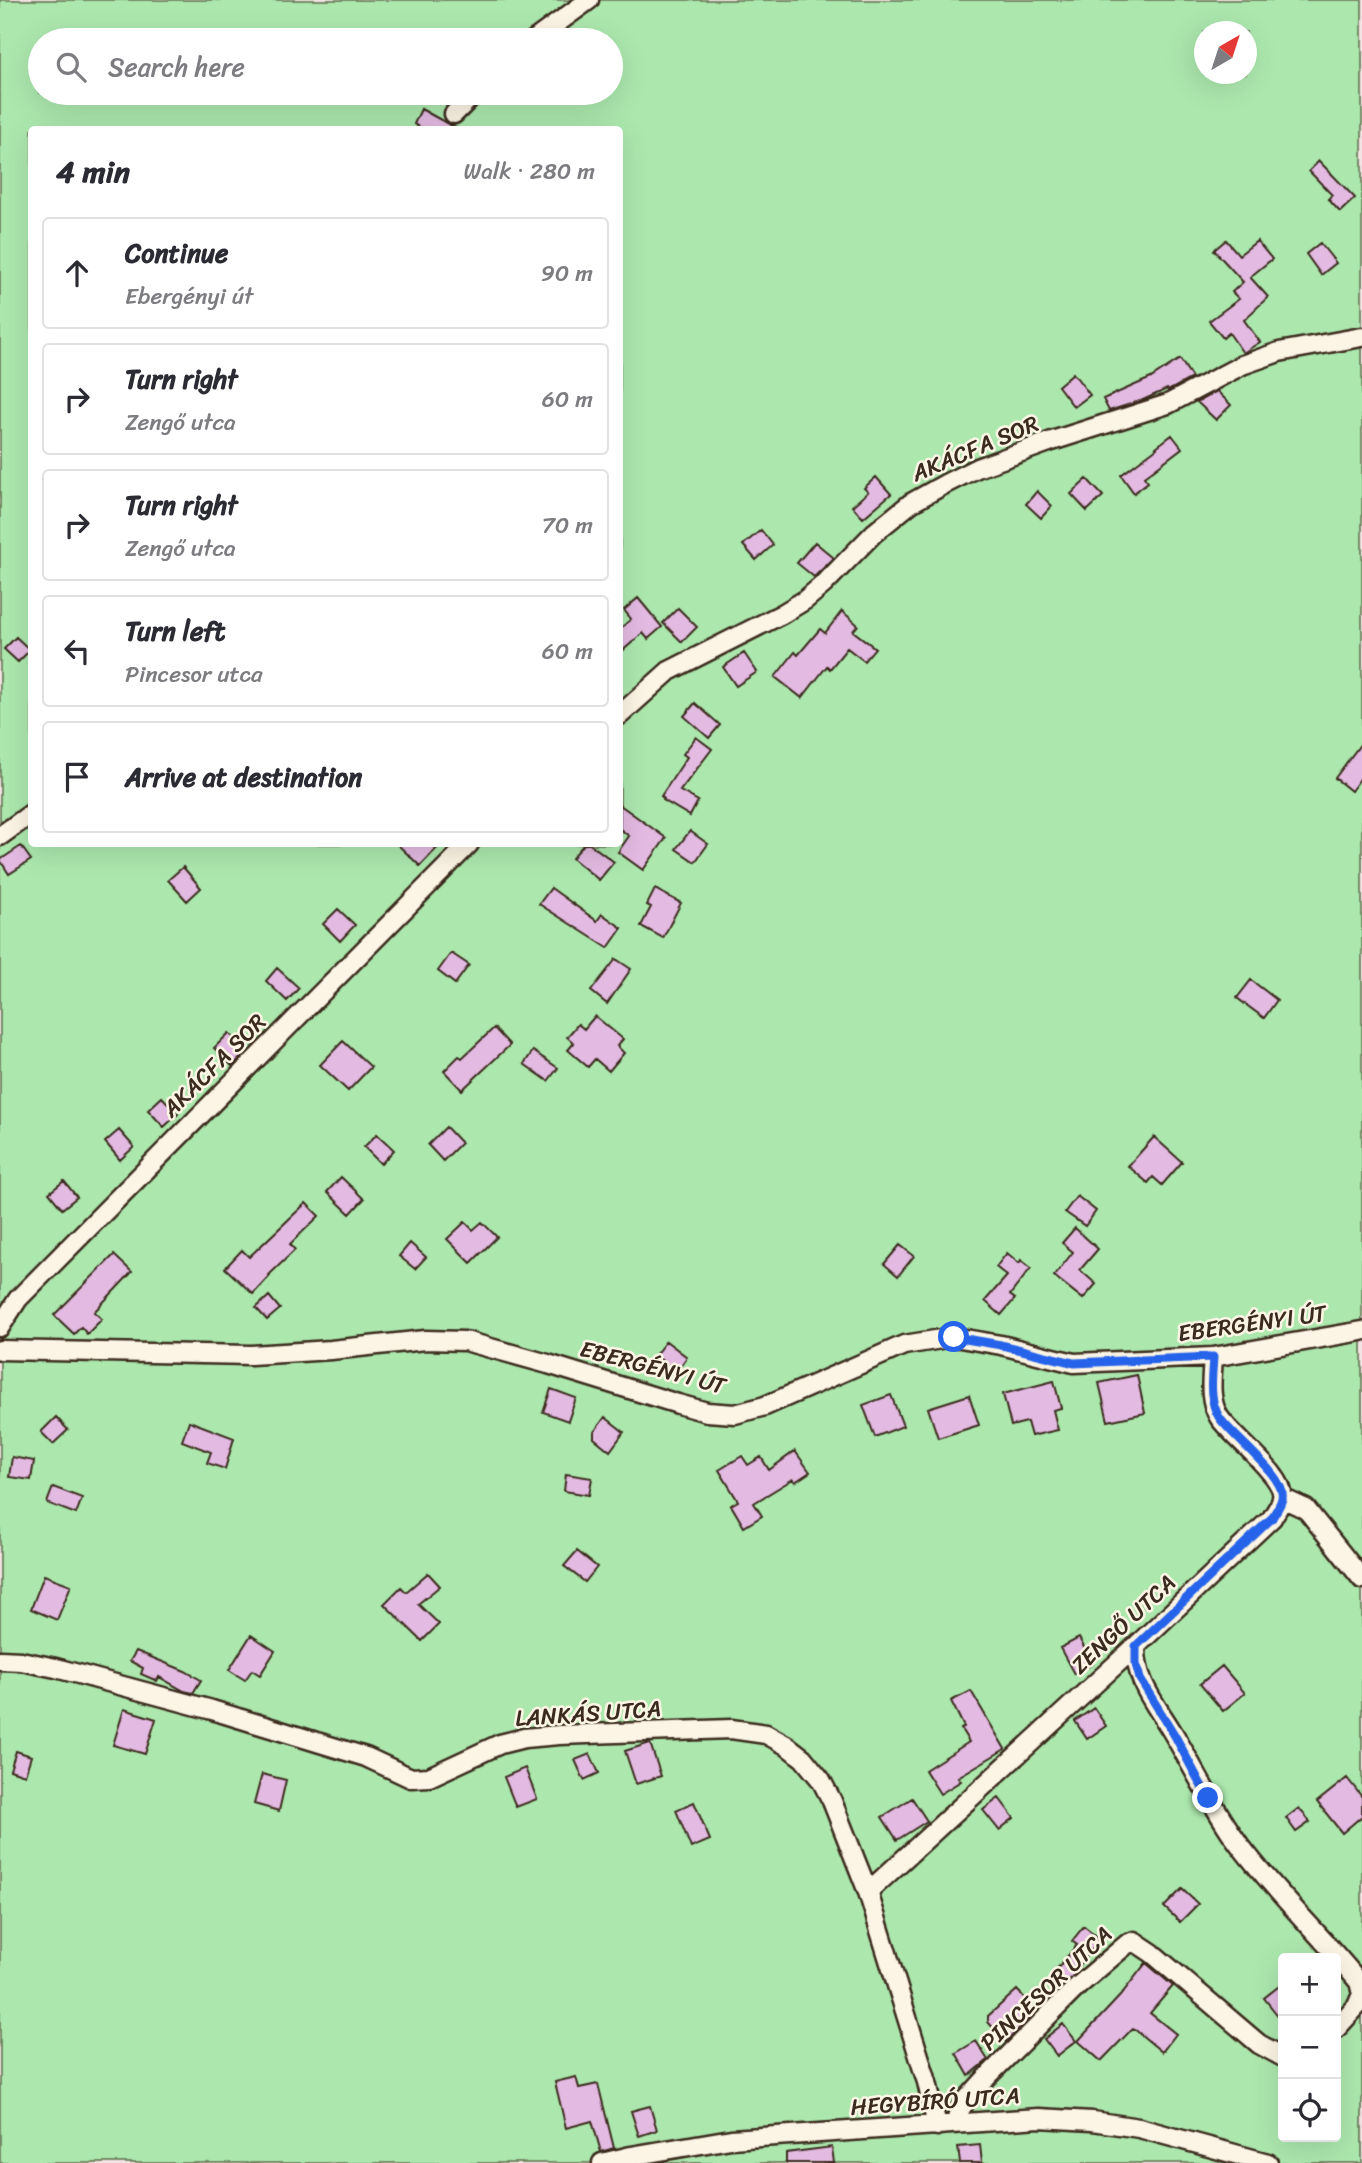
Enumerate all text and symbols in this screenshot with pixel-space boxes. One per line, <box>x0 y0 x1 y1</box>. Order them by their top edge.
north arrow <box>1194 21 1257 84</box>
search box <box>28 28 623 105</box>
text: Search here <box>108 44 245 90</box>
icon: search <box>52 48 90 86</box>
text: 4 min <box>56 145 130 199</box>
text: Walk · 280 m <box>464 151 595 192</box>
text: Continue <box>125 230 228 276</box>
text: 90 m <box>541 253 593 294</box>
icon: ahead <box>58 254 96 292</box>
text: Ebergényi út <box>125 276 253 317</box>
text: Turn right <box>125 356 238 402</box>
text: 60 m <box>542 379 593 420</box>
icon: right <box>58 380 96 418</box>
text: Zengő utca <box>125 402 236 443</box>
street label: AKÁCFA SOR <box>904 403 1046 494</box>
text: Turn right <box>125 482 238 528</box>
text: 70 m <box>542 505 593 546</box>
icon: right <box>58 506 96 544</box>
text: Zengő utca <box>125 528 236 569</box>
text: Turn left <box>125 608 225 654</box>
text: 60 m <box>542 631 593 672</box>
icon: left <box>58 632 96 670</box>
text: Pincesor utca <box>125 654 263 695</box>
text: Arrive at destination <box>125 754 362 800</box>
icon: arrive <box>58 758 96 796</box>
street label: AKÁCFA SOR <box>151 1003 277 1128</box>
street label: EBERGÉNYI ÚT <box>1175 1293 1331 1354</box>
route start <box>938 1321 969 1352</box>
street label: EBERGÉNYI ÚT <box>575 1328 732 1407</box>
street label: ZENGŐ UTCA <box>1061 1564 1186 1685</box>
street label: LANKÁS UTCA <box>514 1688 662 1739</box>
route end <box>1192 1782 1223 1813</box>
street label: PINCESOR UTCA <box>970 1915 1122 2061</box>
map controls <box>1278 1953 1341 2142</box>
button: + <box>1278 1953 1341 2016</box>
button: − <box>1278 2016 1341 2079</box>
street label: HEGYBÍRÓ UTCA <box>849 2075 1021 2128</box>
button: locate <box>1278 2079 1341 2142</box>

